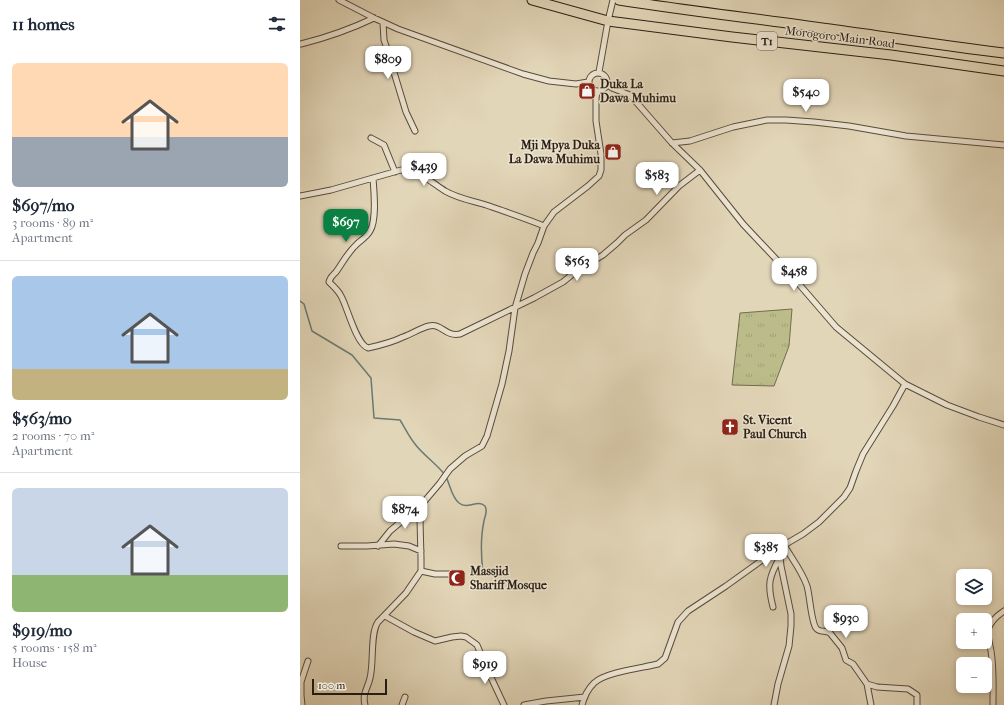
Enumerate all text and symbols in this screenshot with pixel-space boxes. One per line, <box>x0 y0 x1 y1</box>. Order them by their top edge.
icon: filters <box>266 13 288 35</box>
text: 11 homes <box>12 14 75 34</box>
street label: Morogoro Main Road <box>784 23 896 51</box>
road number: T1 <box>757 32 777 50</box>
pin: $809 <box>364 46 412 80</box>
text: $809 <box>374 51 402 66</box>
place label: Duka La Dawa Muhimu <box>600 77 676 105</box>
pin: $540 <box>782 79 830 113</box>
shop icon: Duka La Dawa Muhimu <box>577 81 597 101</box>
text: $540 <box>792 84 820 99</box>
icon: home <box>114 89 186 161</box>
place label: Mji Mpya Duka La Dawa Muhimu <box>509 138 600 166</box>
shop icon: Mji Mpya Duka La Dawa Muhimu <box>603 142 623 162</box>
pin: $439 <box>400 153 448 187</box>
text: $439 <box>411 158 437 173</box>
pin: $583 <box>633 162 681 196</box>
text: $583 <box>645 167 669 182</box>
text: $697/mo <box>12 195 74 215</box>
pin: $697 <box>322 209 370 243</box>
text: $697 <box>332 214 360 229</box>
text: 3 rooms · 89 m² <box>12 215 93 230</box>
text: Apartment <box>12 230 73 245</box>
pin: $563 <box>553 248 601 282</box>
text: $563 <box>564 253 590 268</box>
pin: $458 <box>770 258 818 292</box>
text: $458 <box>781 263 807 278</box>
icon: home <box>114 302 186 374</box>
text: $563/mo <box>12 408 72 428</box>
place label: St. Vicent Paul Church <box>743 413 807 441</box>
church icon: St. Vicent Paul Church <box>720 417 740 437</box>
text: 2 rooms · 70 m² <box>12 428 95 443</box>
text: Apartment <box>12 443 73 458</box>
pin: $874 <box>381 496 429 530</box>
text: $874 <box>391 501 419 516</box>
icon: home <box>114 514 186 586</box>
pin: $385 <box>742 534 790 568</box>
text: $385 <box>754 539 778 554</box>
place label: Massjid Shariff Mosque <box>469 564 547 593</box>
mosque icon: Massjid Shariff Mosque <box>447 568 467 588</box>
map controls <box>956 569 992 693</box>
button: layers <box>956 569 992 605</box>
pin: $930 <box>822 605 870 639</box>
text: $930 <box>833 610 859 625</box>
button: + <box>956 613 992 649</box>
text: $919/mo <box>12 620 72 640</box>
text: 5 rooms · 158 m² <box>12 640 97 655</box>
pin: $919 <box>461 651 509 685</box>
text: House <box>12 655 47 670</box>
text: $919 <box>472 656 498 671</box>
button: − <box>956 657 992 693</box>
scale bar <box>312 677 387 696</box>
text: 100 m <box>318 679 346 692</box>

